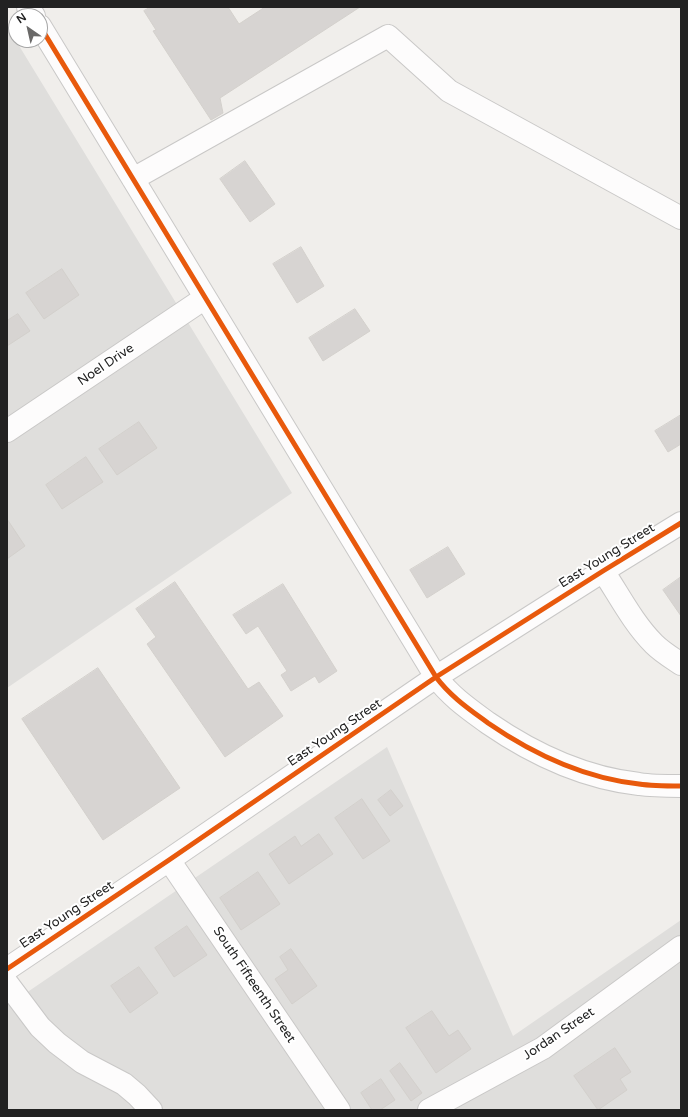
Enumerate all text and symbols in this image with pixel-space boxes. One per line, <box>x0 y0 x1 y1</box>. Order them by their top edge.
north arrow <box>8 8 48 48</box>
text: N <box>14 11 29 26</box>
street label: Noel Drive <box>75 341 137 389</box>
street label: East Young Street <box>556 520 658 592</box>
street label: East Young Street <box>285 696 385 770</box>
street label: East Young Street <box>17 878 117 952</box>
street label: South Fifteenth Street <box>209 924 299 1046</box>
street label: Jordan Street <box>520 1004 598 1064</box>

